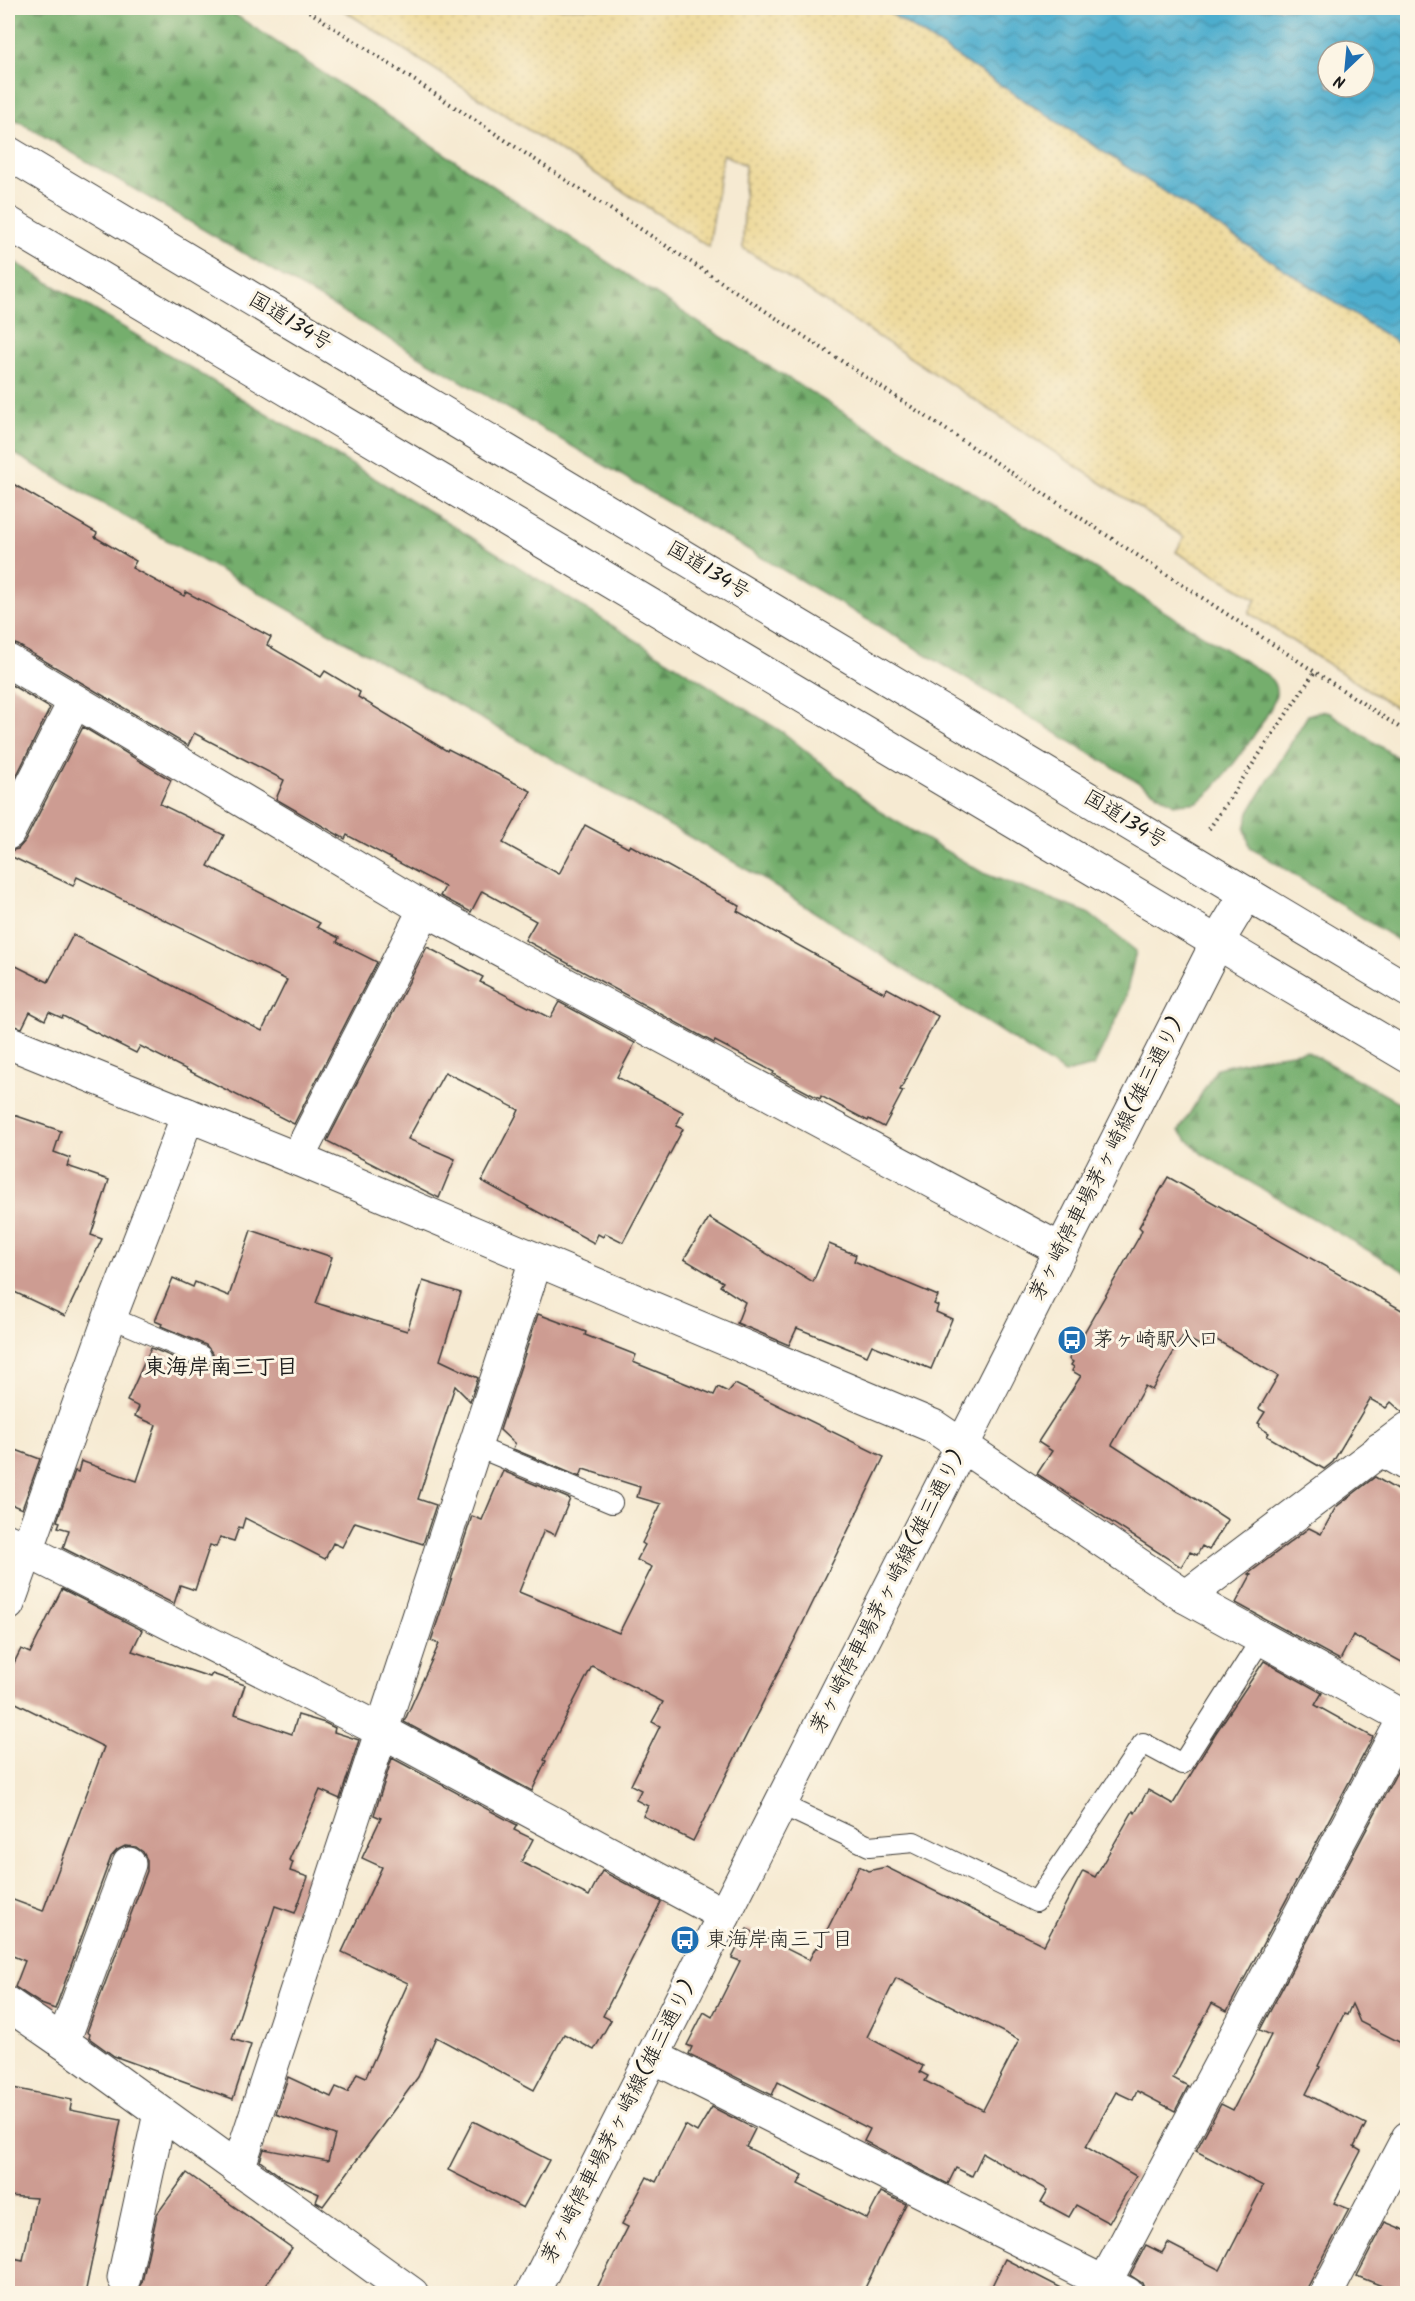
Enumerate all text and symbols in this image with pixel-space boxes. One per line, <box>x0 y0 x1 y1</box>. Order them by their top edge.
north arrow <box>1316 39 1376 99</box>
text: N <box>1330 68 1350 95</box>
street label: 国道134号 <box>242 284 338 360</box>
street label: 国道134号 <box>660 533 756 609</box>
street label: 国道134号 <box>1077 782 1173 858</box>
street label: 茅ヶ崎停車場茅ヶ崎線(雄三通り) <box>1021 1011 1193 1307</box>
bus stop icon: 茅ヶ崎駅入口 <box>1056 1324 1088 1356</box>
place label: 茅ヶ崎駅入口 <box>1093 1324 1219 1357</box>
district label: 東海岸南三丁目 <box>144 1351 298 1386</box>
street label: 茅ヶ崎停車場茅ヶ崎線(雄三通り) <box>802 1444 974 1740</box>
bus stop icon: 東海岸南三丁目 <box>669 1924 701 1956</box>
place label: 東海岸南三丁目 <box>706 1924 853 1957</box>
street label: 茅ヶ崎停車場茅ヶ崎線(雄三通り) <box>533 1974 705 2270</box>

